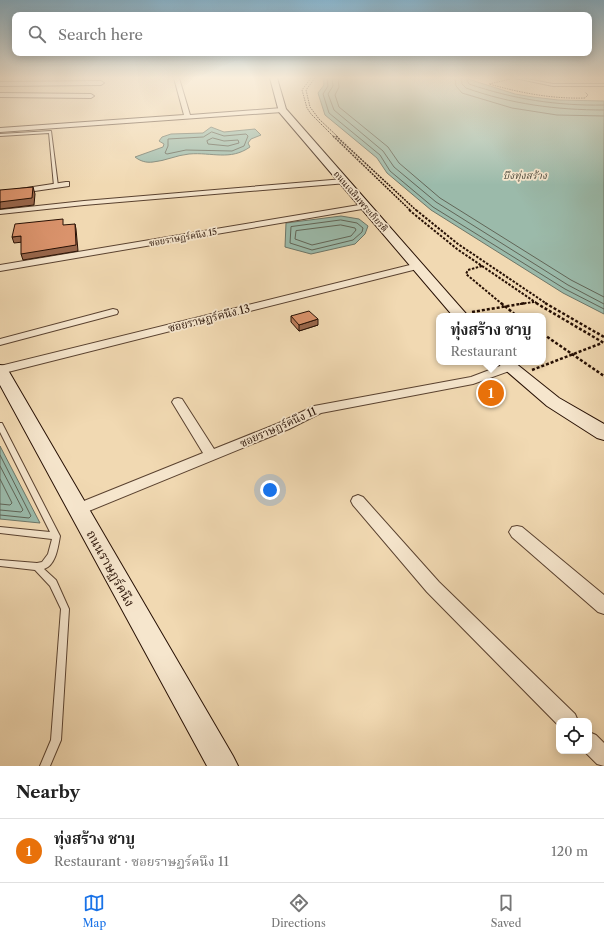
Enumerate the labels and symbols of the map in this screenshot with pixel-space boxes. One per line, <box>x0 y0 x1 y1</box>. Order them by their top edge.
street label: ถนนเฉลิมพระเกียรติ <box>332 168 390 234</box>
water label: บึงทุ่งสร้าง <box>503 169 548 182</box>
street label: ซอยราษฏร์คนึง 15 <box>148 226 218 248</box>
street label: ซอยราษฏร์คนึง 13 <box>167 301 251 335</box>
pin: 1 <box>478 378 504 408</box>
street label: ซอยราษฏร์คนึง 11 <box>237 404 319 450</box>
your location <box>260 480 280 500</box>
street label: ถนนราษฏร์คนึง <box>83 527 139 609</box>

